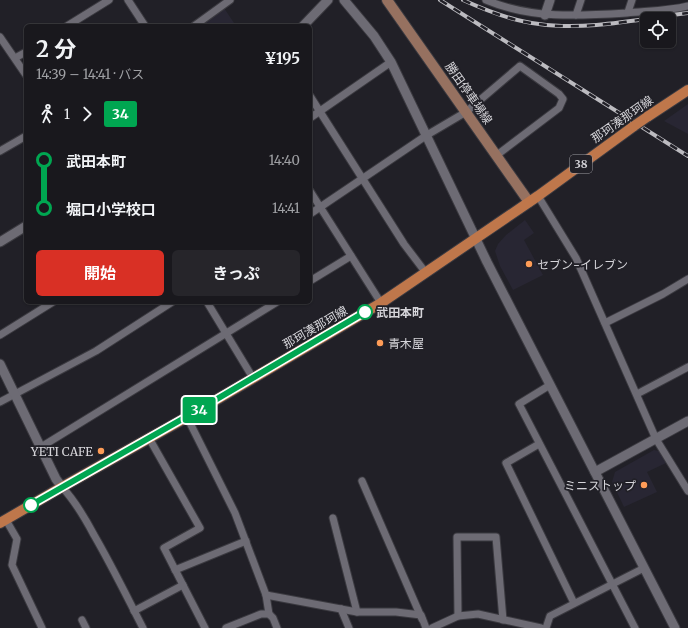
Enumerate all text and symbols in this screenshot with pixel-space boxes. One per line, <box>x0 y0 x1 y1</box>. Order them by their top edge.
map controls <box>640 12 676 48</box>
button: locate <box>640 12 676 48</box>
text: 2 分 <box>36 35 76 63</box>
text: ¥195 <box>265 49 300 68</box>
street label: 勝田停車場線 <box>442 59 496 127</box>
text: 14:39 – 14:41 · バス <box>36 66 144 83</box>
street label: 那珂湊那珂線 <box>588 92 656 146</box>
icon: walk <box>36 103 58 125</box>
icon: forward <box>76 103 98 125</box>
text: 34 <box>112 105 129 123</box>
text: 1 <box>64 106 70 123</box>
text: 武田本町 <box>66 152 126 171</box>
text: 14:40 <box>269 152 300 169</box>
road number: 38 <box>570 155 592 173</box>
text: 堀口小学校口 <box>66 200 156 219</box>
text: 14:41 <box>272 200 300 217</box>
button: 開始 <box>36 250 164 296</box>
button: きっぷ <box>172 250 300 296</box>
place label: セブン-イレブン <box>537 257 628 272</box>
marker: セブン-イレブン <box>524 259 534 269</box>
street label: 那珂湊那珂線 <box>280 303 350 351</box>
marker: 武田本町 <box>357 304 373 320</box>
place label: 武田本町 <box>376 305 424 320</box>
place label: 青木屋 <box>388 336 424 351</box>
marker: 青木屋 <box>375 338 385 348</box>
line badge: 34 <box>181 397 217 423</box>
text: 34 <box>191 401 207 419</box>
place label: YETI CAFE <box>30 444 93 459</box>
marker: YETI CAFE <box>96 446 106 456</box>
place label: ミニストップ <box>564 478 636 493</box>
marker: ミニストップ <box>639 480 649 490</box>
unlabelled marker <box>23 497 39 513</box>

